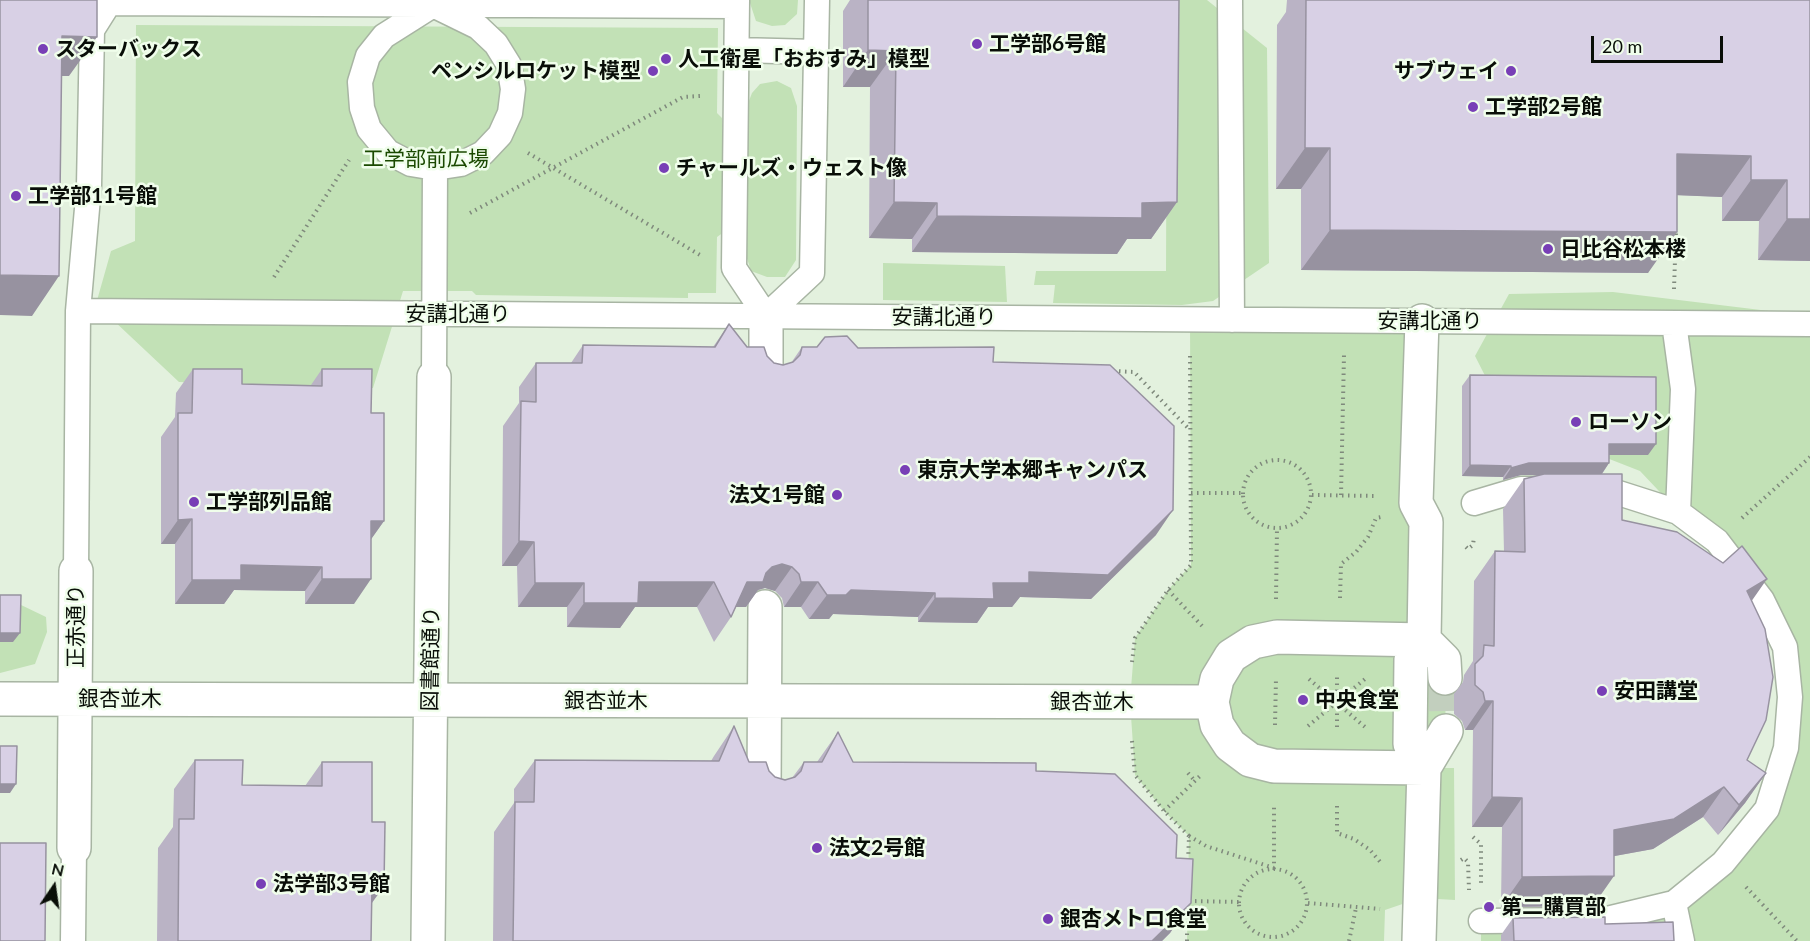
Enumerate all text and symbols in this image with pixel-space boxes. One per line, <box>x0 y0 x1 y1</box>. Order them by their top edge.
scale bar <box>1594 24 1726 62</box>
place label: 工学部6号館 <box>989 31 1106 57</box>
text: 20 m <box>1602 35 1642 57</box>
place label: スターバックス <box>55 36 202 62</box>
marker: 工学部6号館 <box>970 37 984 51</box>
marker: スターバックス <box>36 42 50 56</box>
place label: 人工衛星「おおすみ」模型 <box>678 46 930 72</box>
marker: 人工衛星「おおすみ」模型 <box>659 52 673 66</box>
place label: ペンシルロケット模型 <box>431 58 641 84</box>
place label: サブウェイ <box>1394 58 1499 84</box>
marker: ペンシルロケット模型 <box>646 64 660 78</box>
marker: サブウェイ <box>1504 64 1518 78</box>
place label: 工学部2号館 <box>1485 94 1602 120</box>
marker: 工学部2号館 <box>1466 100 1480 114</box>
park label: 工学部前広場 <box>363 146 489 172</box>
place label: チャールズ・ウェスト像 <box>676 155 907 181</box>
marker: チャールズ・ウェスト像 <box>657 161 671 175</box>
place label: 工学部11号館 <box>28 183 157 209</box>
marker: 工学部11号館 <box>9 189 23 203</box>
place label: 日比谷松本楼 <box>1560 236 1686 262</box>
marker: 日比谷松本楼 <box>1541 242 1555 256</box>
street label: 安講北通り <box>406 301 510 327</box>
street label: 安講北通り <box>892 304 996 330</box>
street label: 安講北通り <box>1378 308 1482 334</box>
place label: ローソン <box>1588 409 1672 435</box>
marker: ローソン <box>1569 415 1583 429</box>
place label: 東京大学本郷キャンパス <box>917 457 1148 483</box>
marker: 東京大学本郷キャンパス <box>898 463 912 477</box>
place label: 法文1号館 <box>729 482 825 508</box>
marker: 法文1号館 <box>830 488 844 502</box>
place label: 工学部列品館 <box>206 489 332 515</box>
marker: 工学部列品館 <box>187 495 201 509</box>
street label: 正赤通り <box>63 584 89 668</box>
street label: 図書館通り <box>417 606 445 712</box>
place label: 安田講堂 <box>1614 678 1698 704</box>
marker: 安田講堂 <box>1595 684 1609 698</box>
street label: 銀杏並木 <box>78 686 162 712</box>
place label: 中央食堂 <box>1315 687 1399 713</box>
street label: 銀杏並木 <box>564 688 648 714</box>
street label: 銀杏並木 <box>1050 689 1134 715</box>
marker: 中央食堂 <box>1296 693 1310 707</box>
place label: 法文2号館 <box>829 835 925 861</box>
marker: 法文2号館 <box>810 841 824 855</box>
north arrow <box>24 857 84 917</box>
text: N <box>50 858 66 880</box>
place label: 法学部3号館 <box>273 871 390 897</box>
marker: 法学部3号館 <box>254 877 268 891</box>
place label: 第二購買部 <box>1501 894 1606 920</box>
marker: 第二購買部 <box>1482 900 1496 914</box>
place label: 銀杏メトロ食堂 <box>1060 906 1207 932</box>
marker: 銀杏メトロ食堂 <box>1041 912 1055 926</box>

